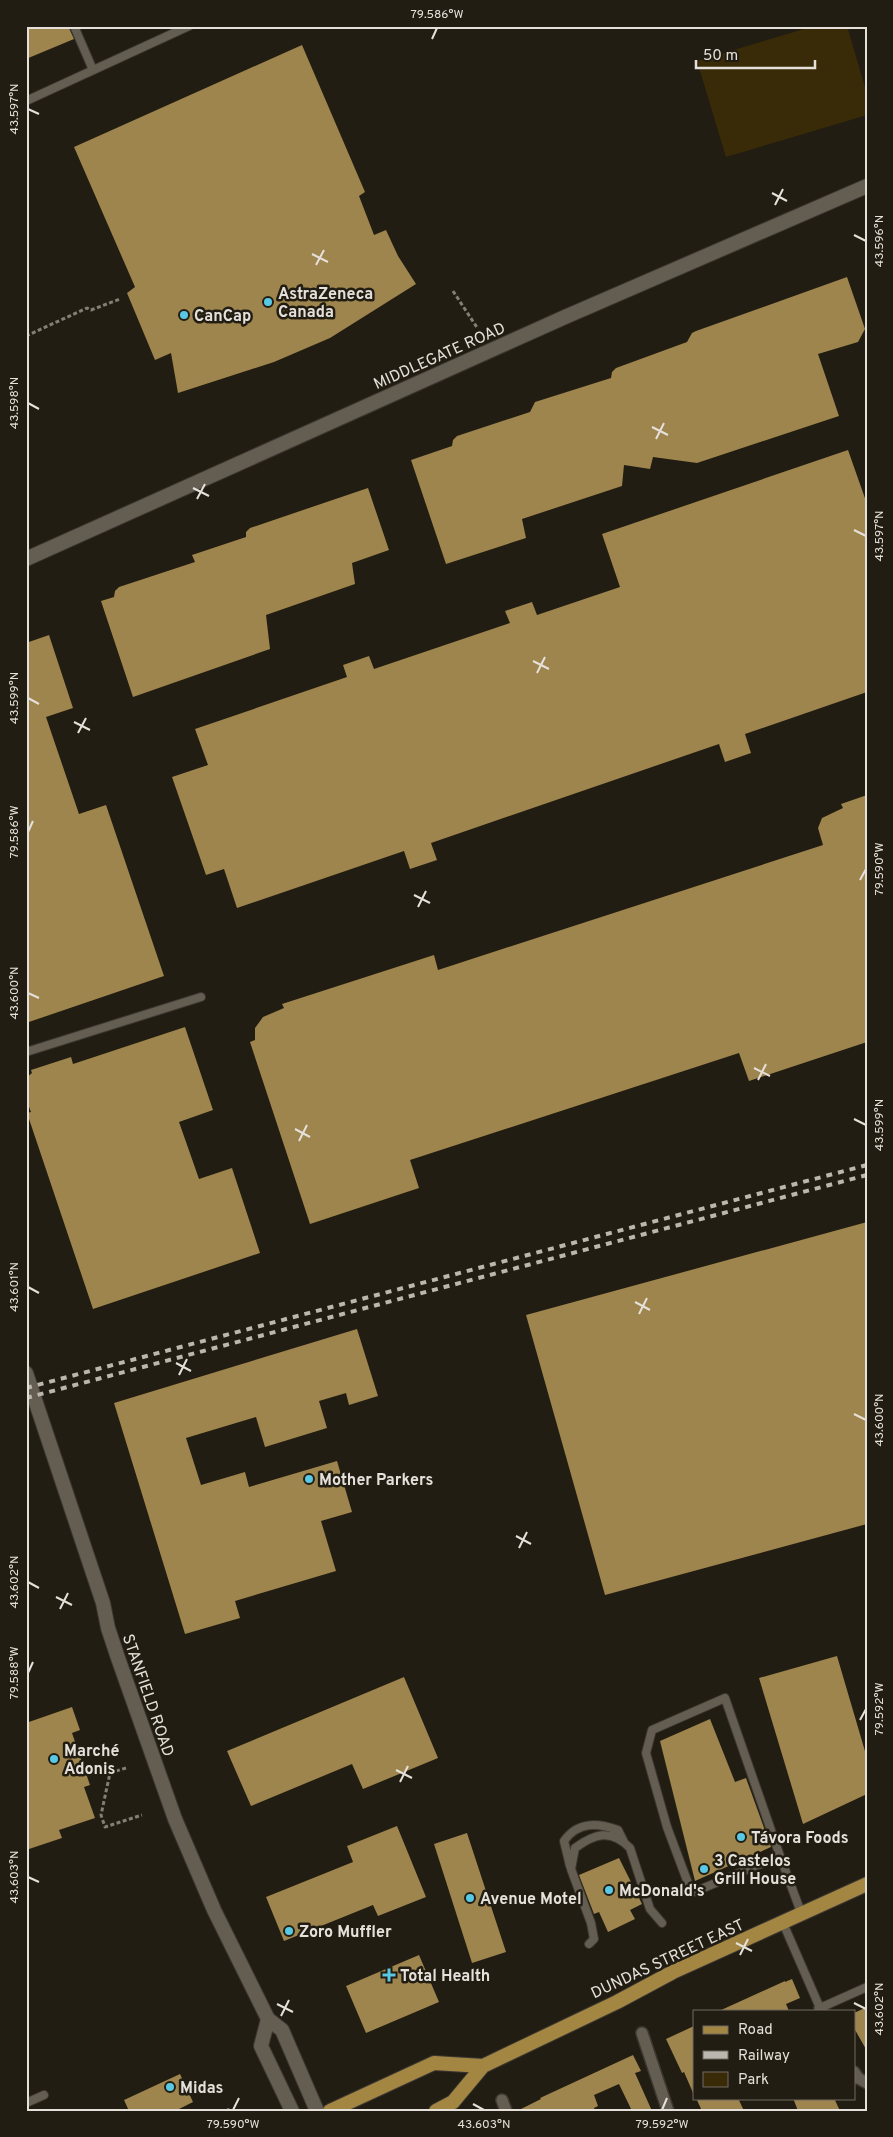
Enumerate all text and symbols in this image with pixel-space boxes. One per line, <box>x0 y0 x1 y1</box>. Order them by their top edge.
text: 79.586°W <box>410 7 464 23</box>
scale bar <box>696 38 814 70</box>
text: 50 m <box>703 47 738 66</box>
text: 43.597°N <box>7 83 23 135</box>
text: 43.596°N <box>872 215 888 267</box>
place label: AstraZeneca Canada <box>278 285 373 323</box>
marker: AstraZeneca Canada <box>262 296 274 308</box>
place label: CanCap <box>194 307 251 327</box>
marker: CanCap <box>178 309 190 321</box>
street label: MIDDLEGATE ROAD <box>371 319 509 395</box>
text: 43.598°N <box>7 377 23 429</box>
text: 43.597°N <box>872 510 888 562</box>
text: 43.599°N <box>7 672 23 724</box>
text: 79.586°W <box>7 805 23 859</box>
text: 79.590°W <box>872 842 888 896</box>
text: 43.600°N <box>7 966 23 1020</box>
text: 43.599°N <box>872 1099 888 1151</box>
text: 43.601°N <box>7 1262 23 1312</box>
text: 43.600°N <box>872 1393 888 1447</box>
place label: Mother Parkers <box>319 1471 433 1491</box>
marker: Mother Parkers <box>303 1473 315 1485</box>
text: 43.602°N <box>7 1556 23 1608</box>
street label: STANFIELD ROAD <box>117 1632 177 1760</box>
text: 79.588°W <box>7 1646 23 1700</box>
text: 79.592°W <box>872 1683 888 1735</box>
place label: Marché Adonis <box>64 1742 119 1780</box>
marker: Marché Adonis <box>48 1753 60 1765</box>
place label: Távora Foods <box>751 1829 849 1849</box>
marker: Távora Foods <box>735 1831 747 1843</box>
text: 43.603°N <box>7 1851 23 1903</box>
place label: 3 Castelos Grill House <box>714 1852 796 1890</box>
marker: 3 Castelos Grill House <box>698 1863 710 1875</box>
place label: McDonald's <box>619 1882 705 1902</box>
marker: McDonald's <box>603 1884 615 1896</box>
place label: Avenue Motel <box>480 1890 582 1910</box>
marker: Avenue Motel <box>464 1892 476 1904</box>
street label: DUNDAS STREET EAST <box>588 1916 748 2004</box>
place label: Zoro Muffler <box>299 1923 392 1943</box>
marker: Zoro Muffler <box>283 1925 295 1937</box>
place label: Total Health <box>400 1967 490 1987</box>
marker: Total Health <box>382 1968 396 1982</box>
text: 43.602°N <box>872 1983 888 2035</box>
legend <box>693 2010 856 2100</box>
text: Road <box>738 2021 773 2040</box>
text: Railway <box>738 2047 790 2066</box>
text: Park <box>738 2071 769 2090</box>
place label: Midas <box>180 2079 224 2099</box>
marker: Midas <box>164 2081 176 2093</box>
text: 79.590°W <box>206 2117 260 2133</box>
text: 43.603°N <box>458 2117 510 2133</box>
text: 79.592°W <box>636 2117 688 2133</box>

